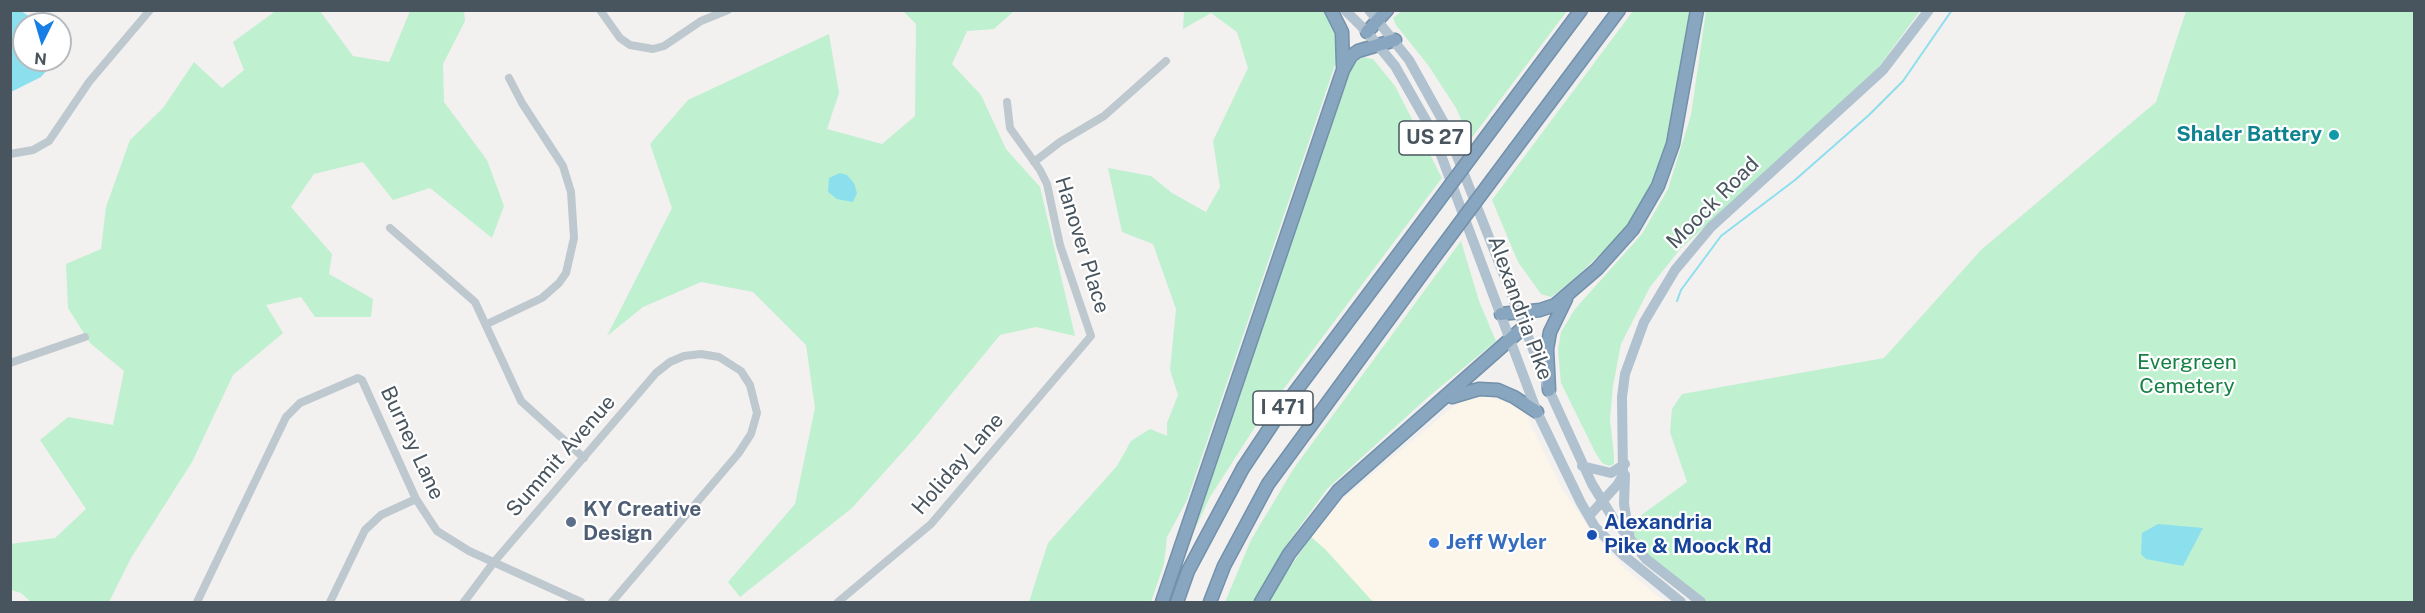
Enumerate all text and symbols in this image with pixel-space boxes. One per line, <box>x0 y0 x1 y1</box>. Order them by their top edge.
north arrow <box>12 12 72 72</box>
text: N <box>34 48 48 68</box>
road number: US 27 <box>1399 121 1471 155</box>
place label: Shaler Battery <box>2176 122 2322 148</box>
marker: Shaler Battery <box>2327 128 2341 142</box>
street label: Moock Road <box>1662 152 1764 254</box>
street label: Hanover Place <box>1049 174 1115 316</box>
street label: Alexandria Pike <box>1482 232 1558 384</box>
park label: Evergreen Cemetery <box>2137 350 2237 400</box>
street label: Burney Lane <box>375 382 449 504</box>
street label: Summit Avenue <box>501 390 621 522</box>
road number: I 471 <box>1253 391 1313 425</box>
street label: Holiday Lane <box>907 408 1009 520</box>
place label: KY Creative Design <box>583 497 701 547</box>
place label: Alexandria Pike & Moock Rd <box>1604 510 1771 560</box>
marker: KY Creative Design <box>564 515 578 529</box>
marker: Alexandria Pike & Moock Rd <box>1585 528 1599 542</box>
place label: Jeff Wyler <box>1446 530 1547 556</box>
marker: Jeff Wyler <box>1427 536 1441 550</box>

